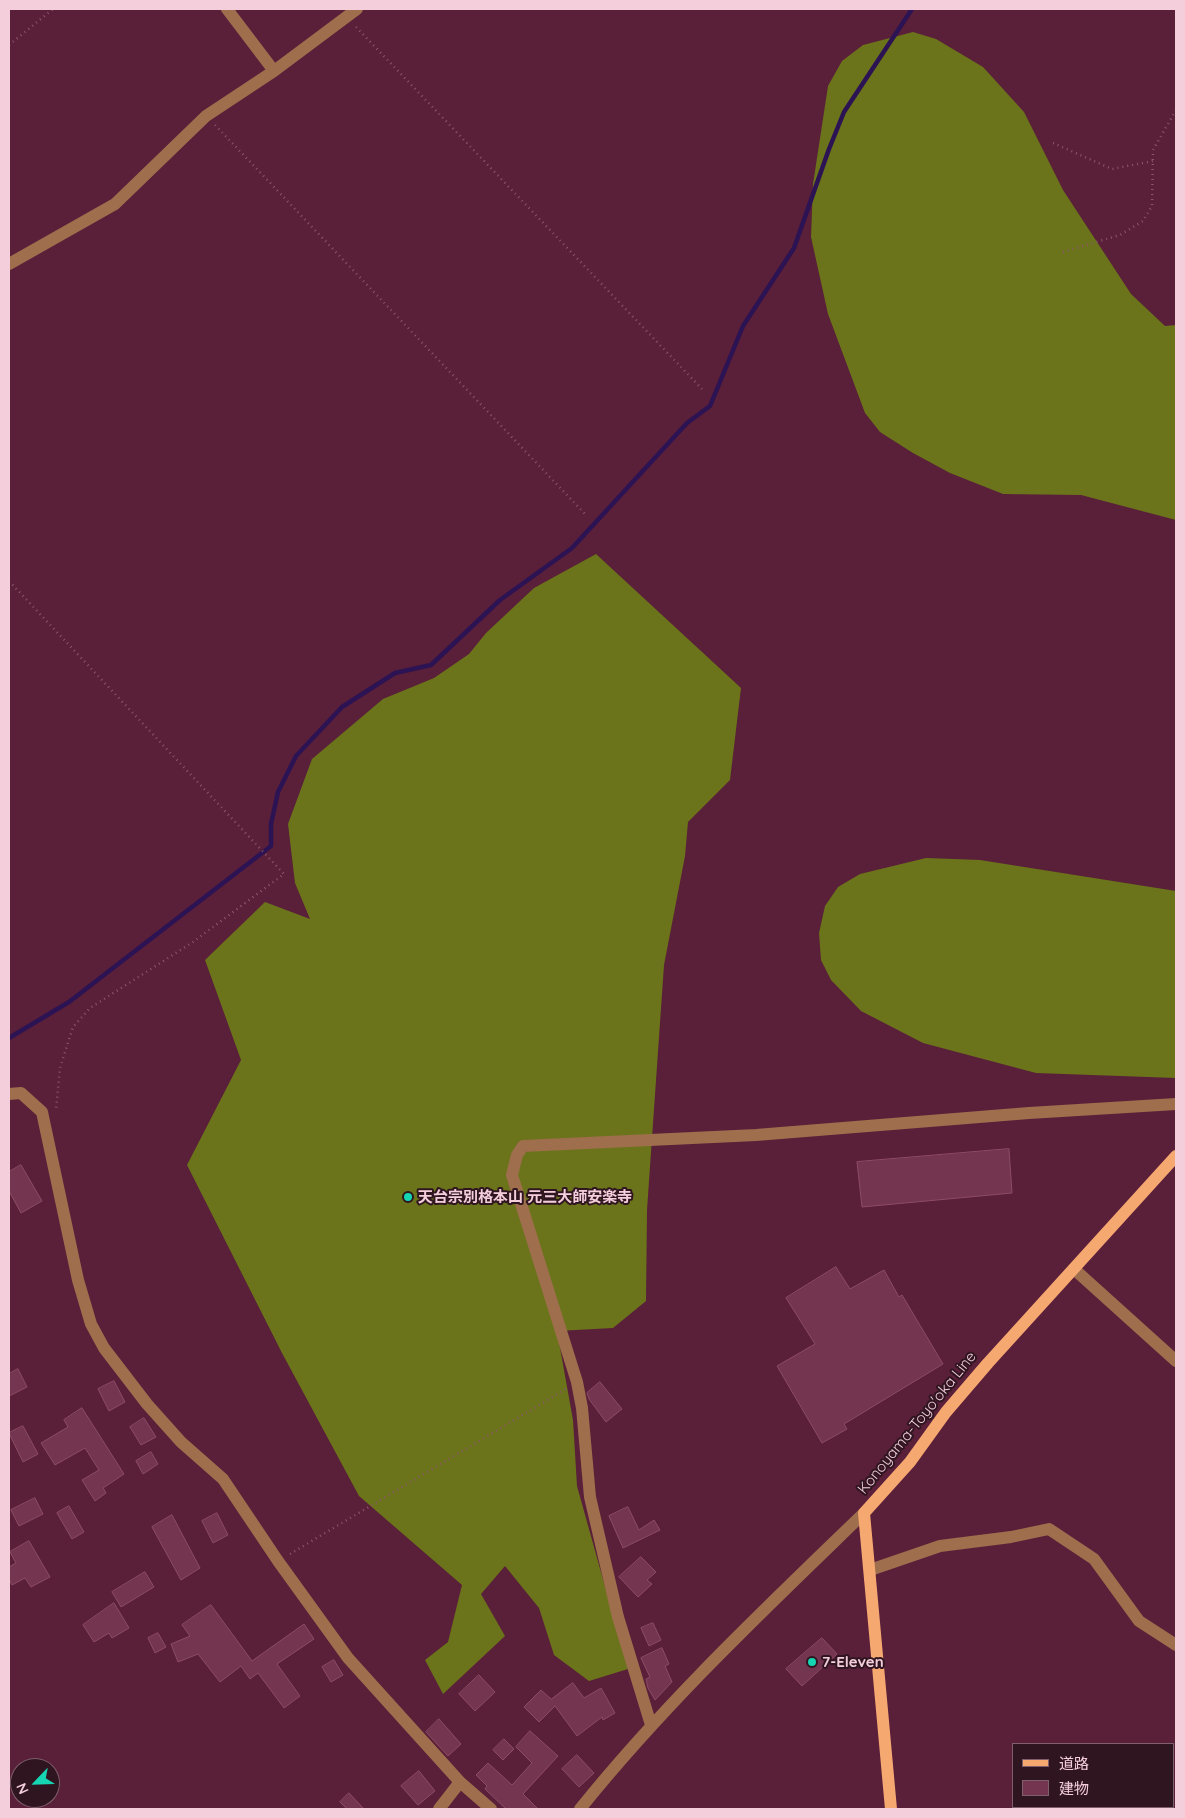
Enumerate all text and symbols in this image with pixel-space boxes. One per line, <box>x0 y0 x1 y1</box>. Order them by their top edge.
place label: 天台宗別格本山 元三大師安楽寺 <box>418 1188 632 1206</box>
marker: 天台宗別格本山 元三大師安楽寺 <box>402 1191 414 1203</box>
street label: Konoyama-Toyo'oka Line <box>854 1348 980 1498</box>
place label: 7-Eleven <box>822 1653 884 1671</box>
marker: 7-Eleven <box>806 1656 818 1668</box>
legend <box>1012 1743 1175 1808</box>
text: 道路 <box>1059 1754 1089 1773</box>
north arrow <box>10 1758 60 1808</box>
text: 建物 <box>1059 1779 1089 1798</box>
text: N <box>12 1780 33 1797</box>

